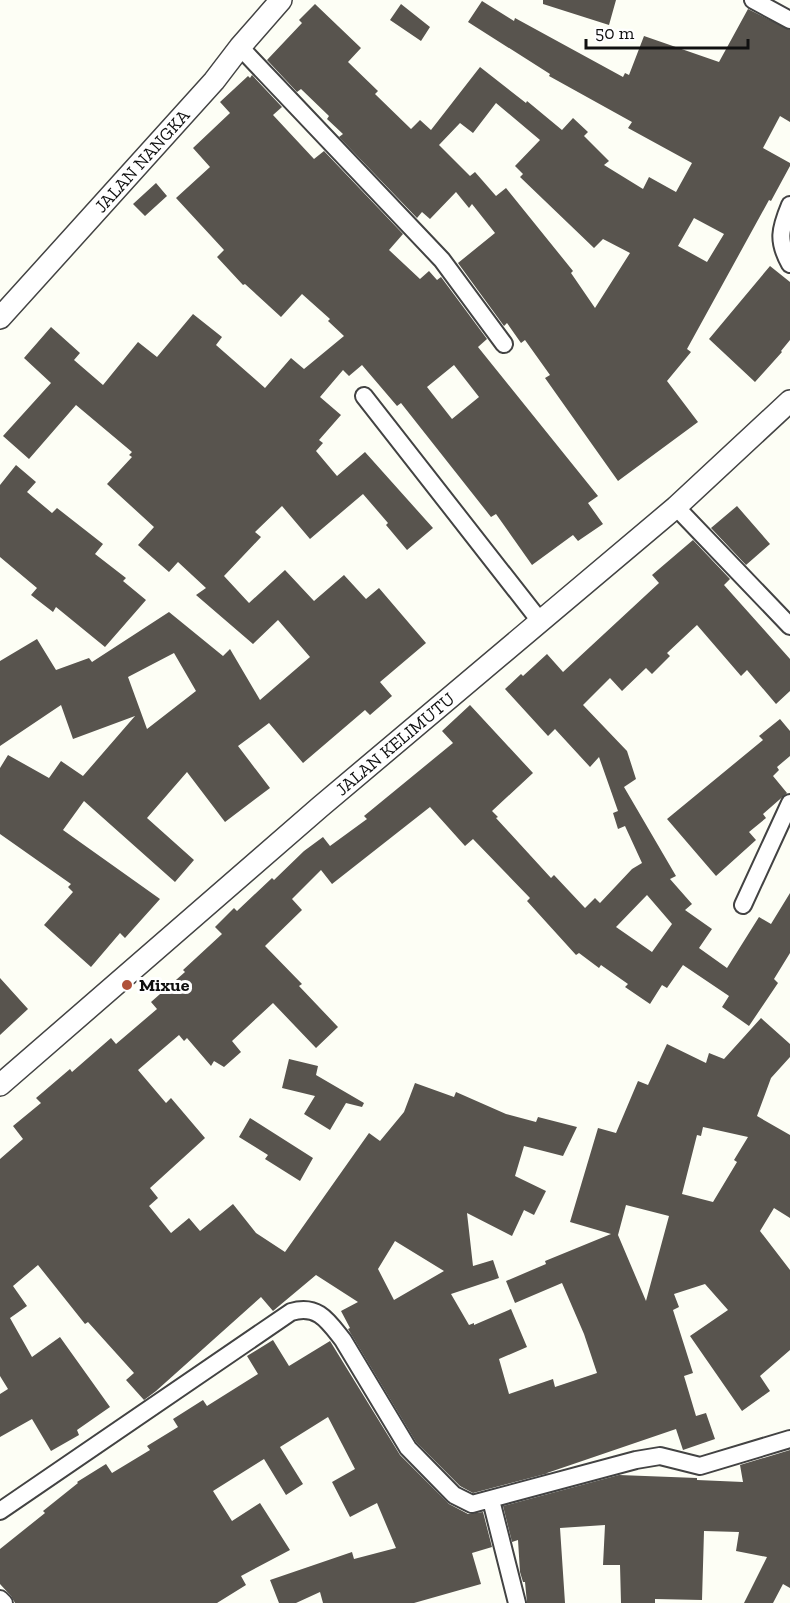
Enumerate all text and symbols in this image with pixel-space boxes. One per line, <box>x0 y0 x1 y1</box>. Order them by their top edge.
scale bar <box>586 12 748 50</box>
text: 50 m <box>595 22 635 44</box>
street label: JALAN NANGKA <box>90 105 194 217</box>
street label: JALAN KELIMUTU <box>331 688 459 800</box>
place label: Mixue <box>139 974 190 996</box>
marker: Mixue <box>120 978 134 992</box>

